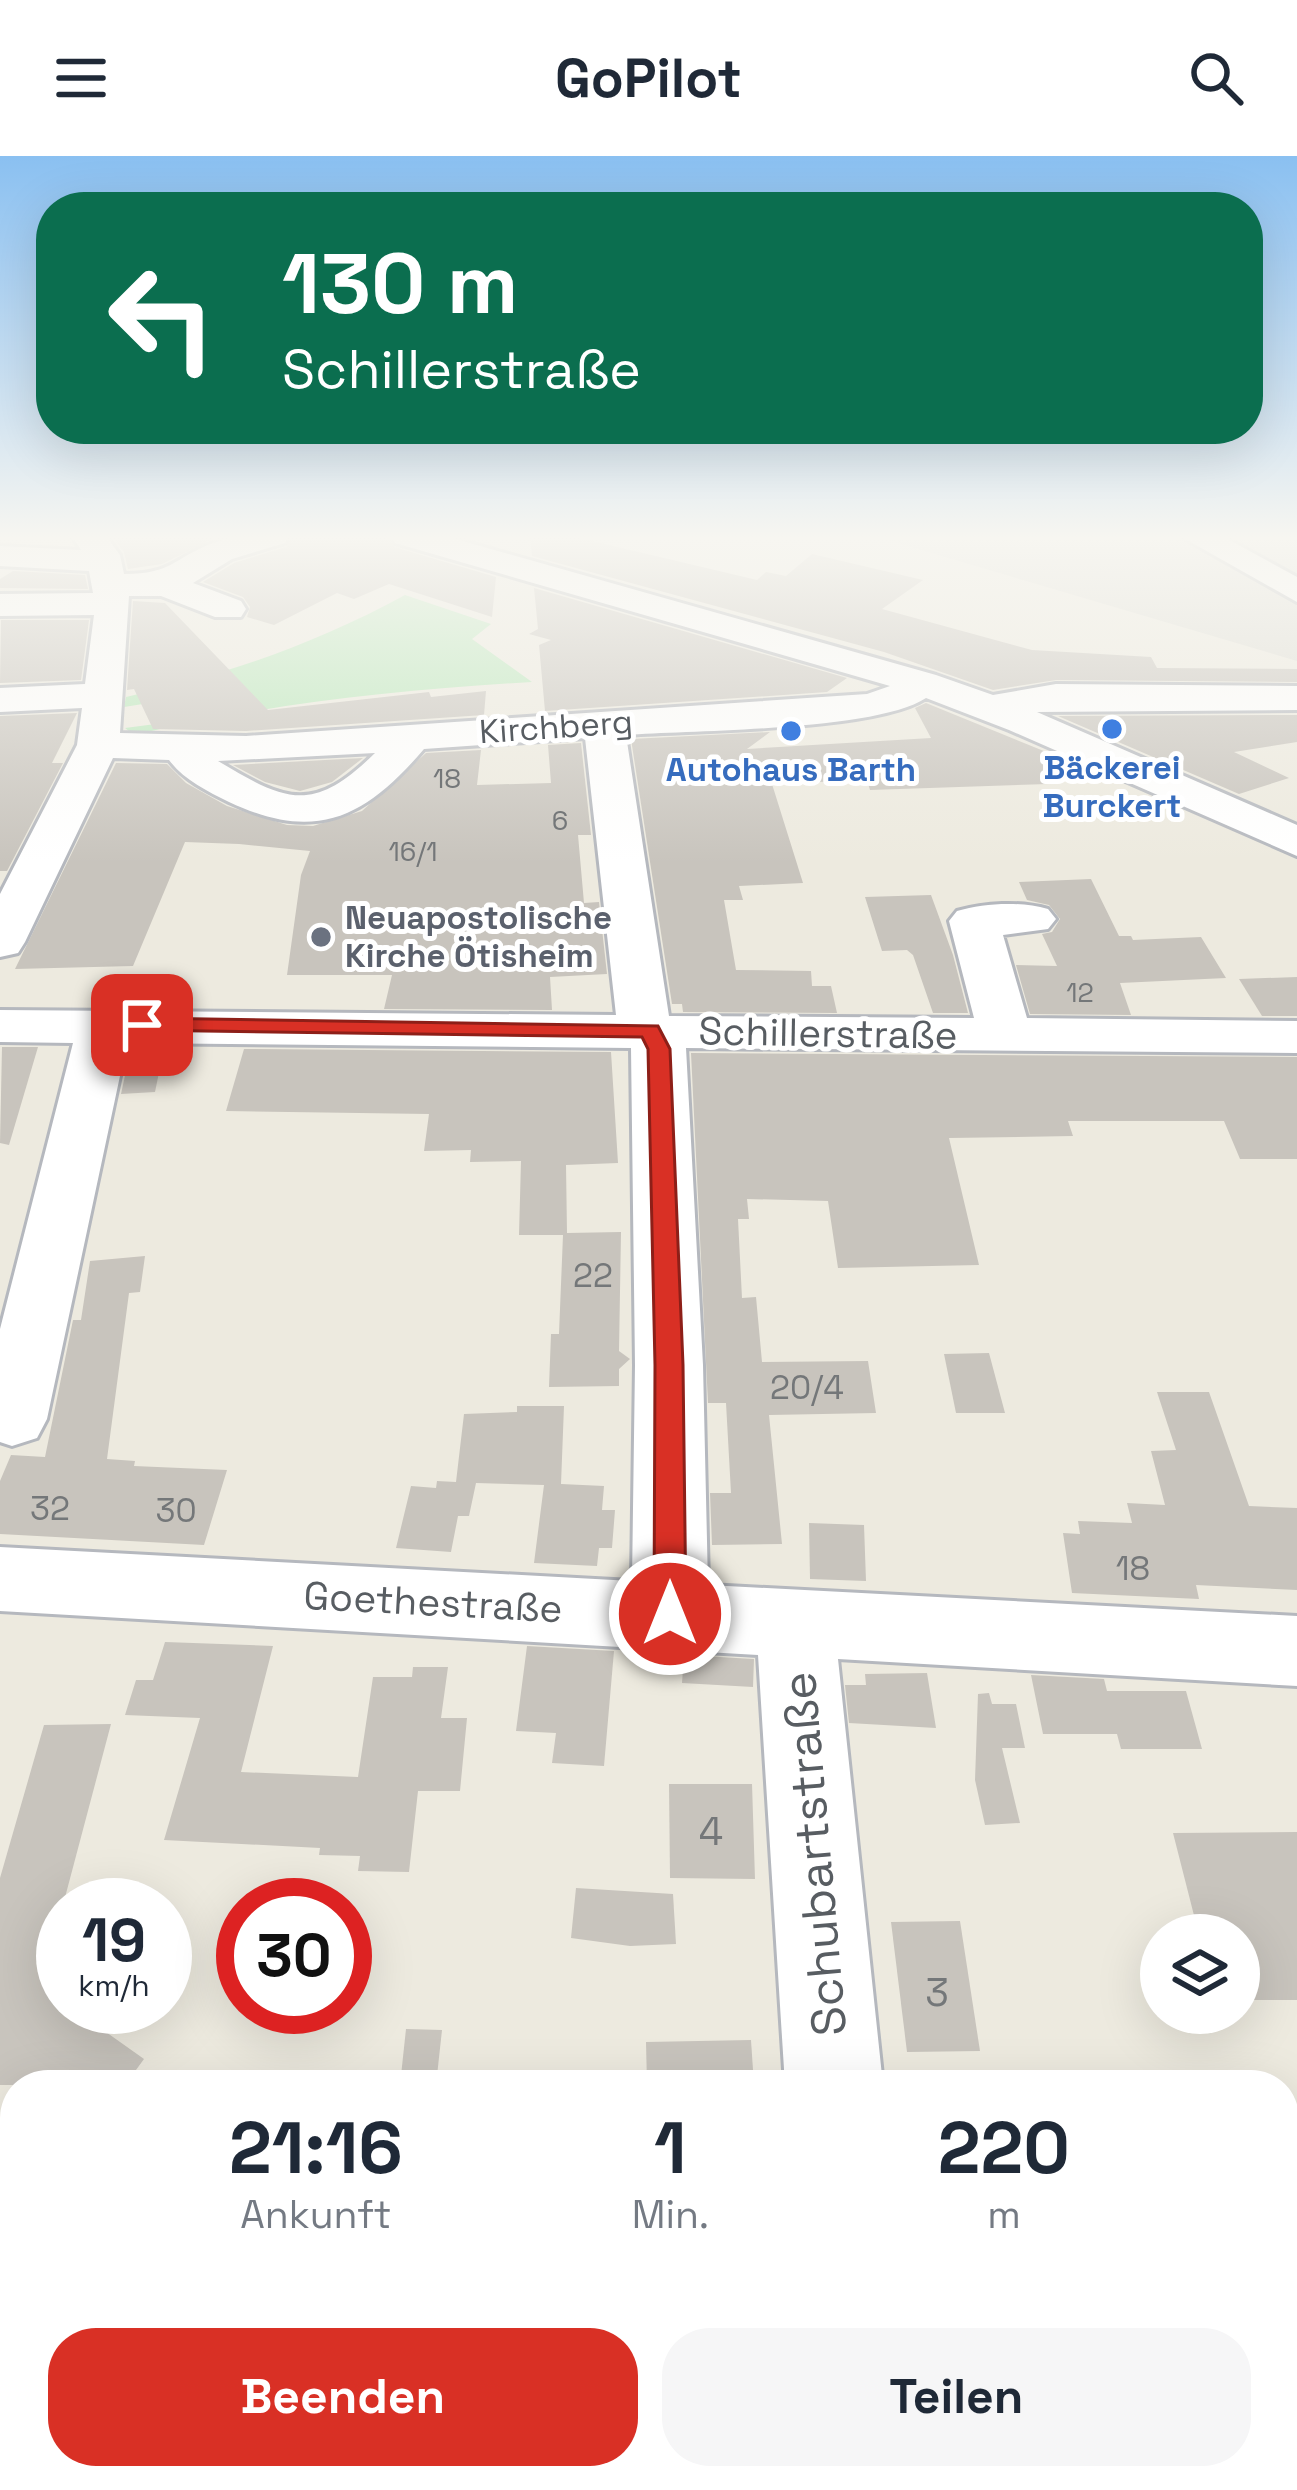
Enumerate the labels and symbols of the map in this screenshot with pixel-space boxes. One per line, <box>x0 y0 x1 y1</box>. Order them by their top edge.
street label: Kirchberg <box>478 701 634 753</box>
marker: Bäckerei Burckert <box>1099 716 1125 742</box>
marker: Autohaus Barth <box>778 718 804 744</box>
place label: Bäckerei Burckert <box>1043 747 1181 827</box>
place label: Autohaus Barth <box>666 749 916 791</box>
house number: 18 <box>433 761 461 796</box>
house number: 6 <box>552 803 568 838</box>
house number: 16/1 <box>388 834 438 869</box>
place label: Neuapostolische Kirche Ötisheim <box>345 897 612 977</box>
marker: Neuapostolische Kirche Ötisheim <box>308 924 334 950</box>
pin <box>91 974 193 1076</box>
house number: 12 <box>1066 975 1094 1010</box>
street label: Schillerstraße <box>698 1006 958 1060</box>
house number: 22 <box>573 1255 613 1297</box>
house number: 20/4 <box>770 1367 844 1409</box>
house number: 32 <box>30 1488 70 1530</box>
house number: 30 <box>155 1490 197 1532</box>
house number: 18 <box>1116 1548 1150 1590</box>
position arrow <box>607 1551 733 1677</box>
street label: Goethestraße <box>302 1571 564 1633</box>
street label: Schubartstraße <box>768 1669 860 2039</box>
house number: 4 <box>699 1807 723 1856</box>
speed limit sign: 30 <box>216 1878 372 2034</box>
house number: 3 <box>925 1968 949 2017</box>

